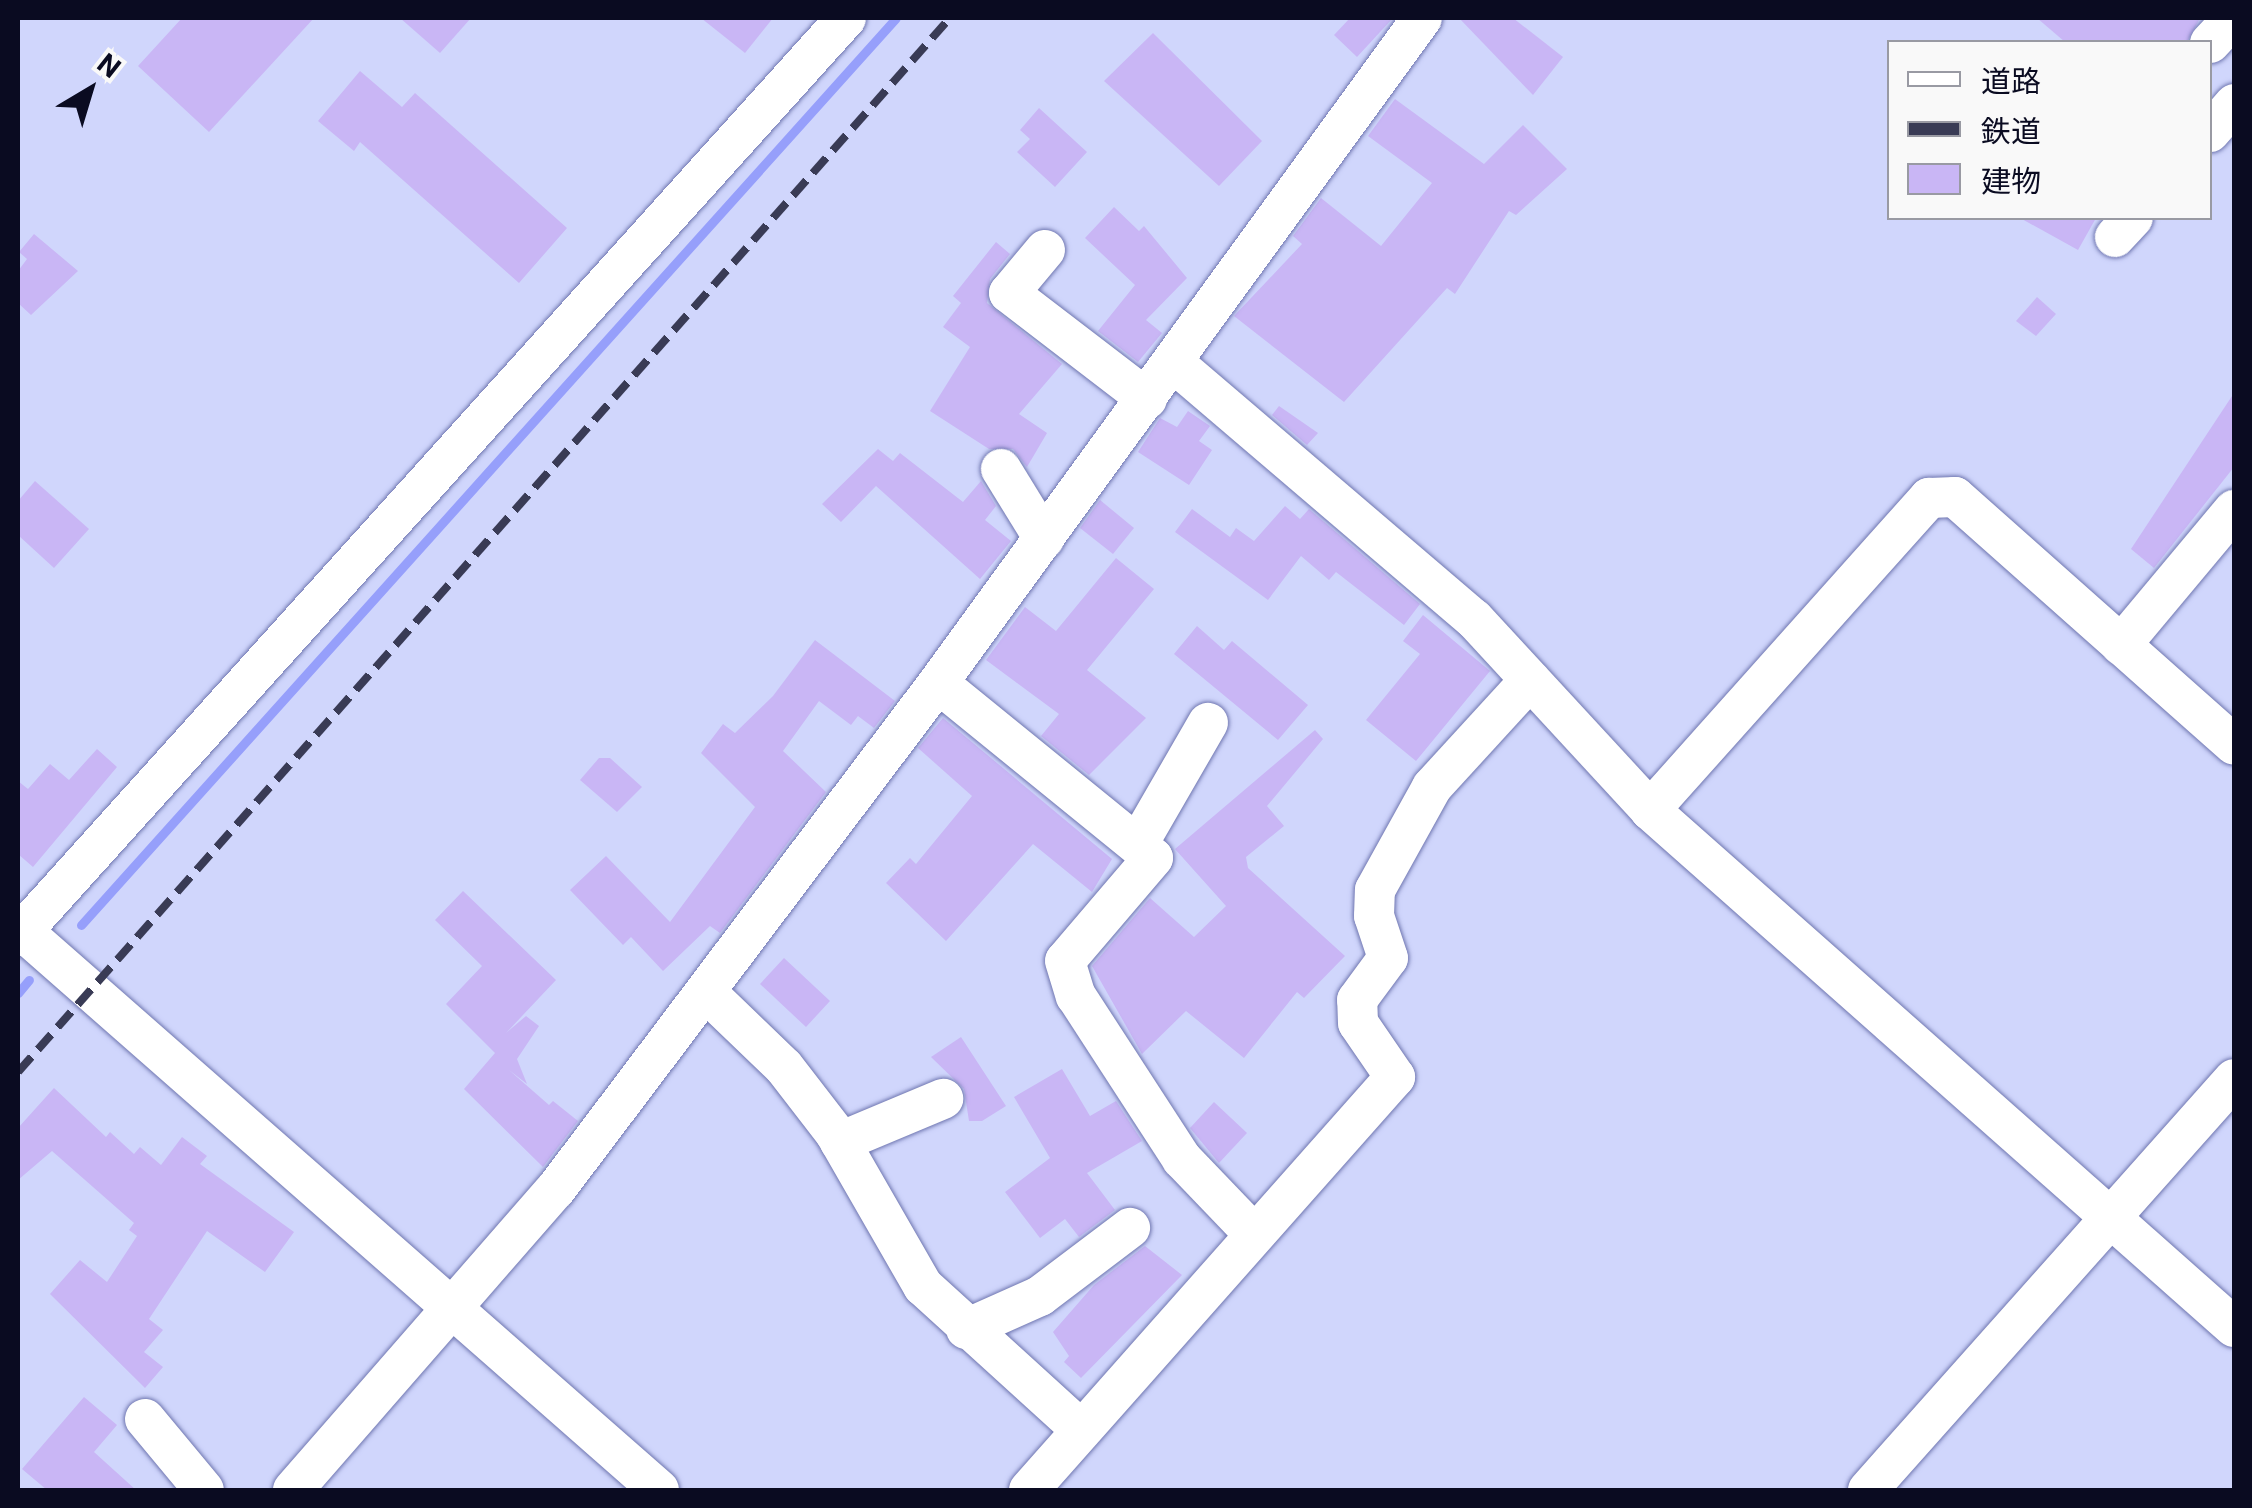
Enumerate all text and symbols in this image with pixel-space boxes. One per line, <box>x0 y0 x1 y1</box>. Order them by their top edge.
north arrow <box>40 40 140 140</box>
legend <box>1887 40 2212 220</box>
text: N <box>91 47 127 85</box>
text: 道路 <box>1981 64 2041 99</box>
text: 鉄道 <box>1981 114 2041 149</box>
text: 建物 <box>1981 164 2041 199</box>

